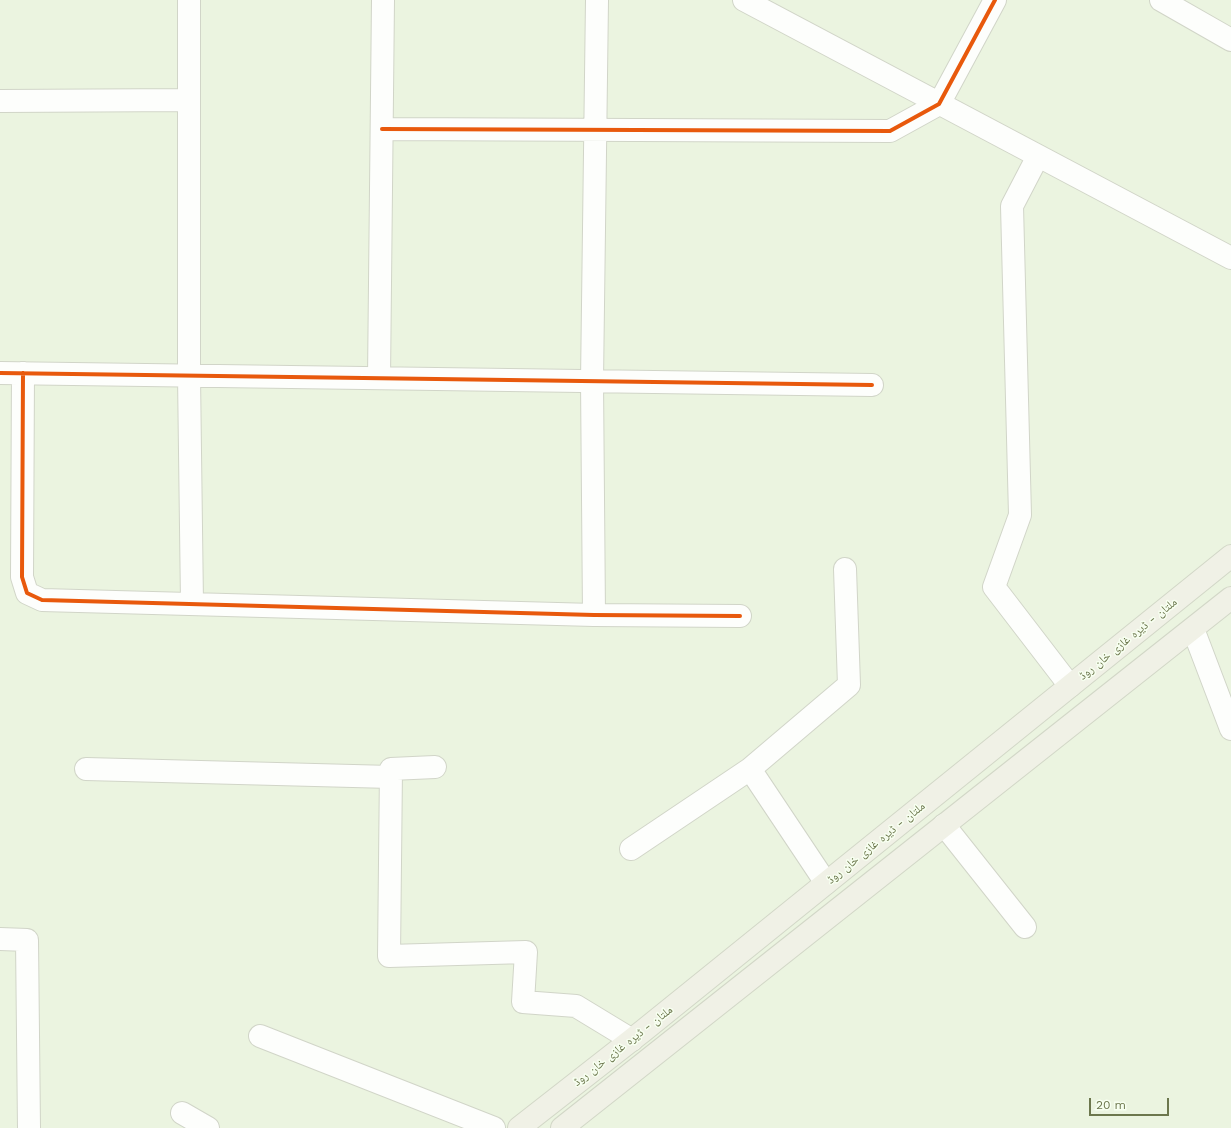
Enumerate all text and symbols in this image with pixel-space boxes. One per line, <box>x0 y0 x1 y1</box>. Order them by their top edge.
street label: ملتان - ڈیرہ غازی خان روڈ <box>1076 595 1180 683</box>
street label: ملتان - ڈیرہ غازی خان روڈ <box>824 799 928 887</box>
street label: ملتان - ڈیرہ غازی خان روڈ <box>570 1003 676 1089</box>
scale bar <box>1091 1090 1171 1116</box>
text: 20 m <box>1096 1098 1126 1112</box>

